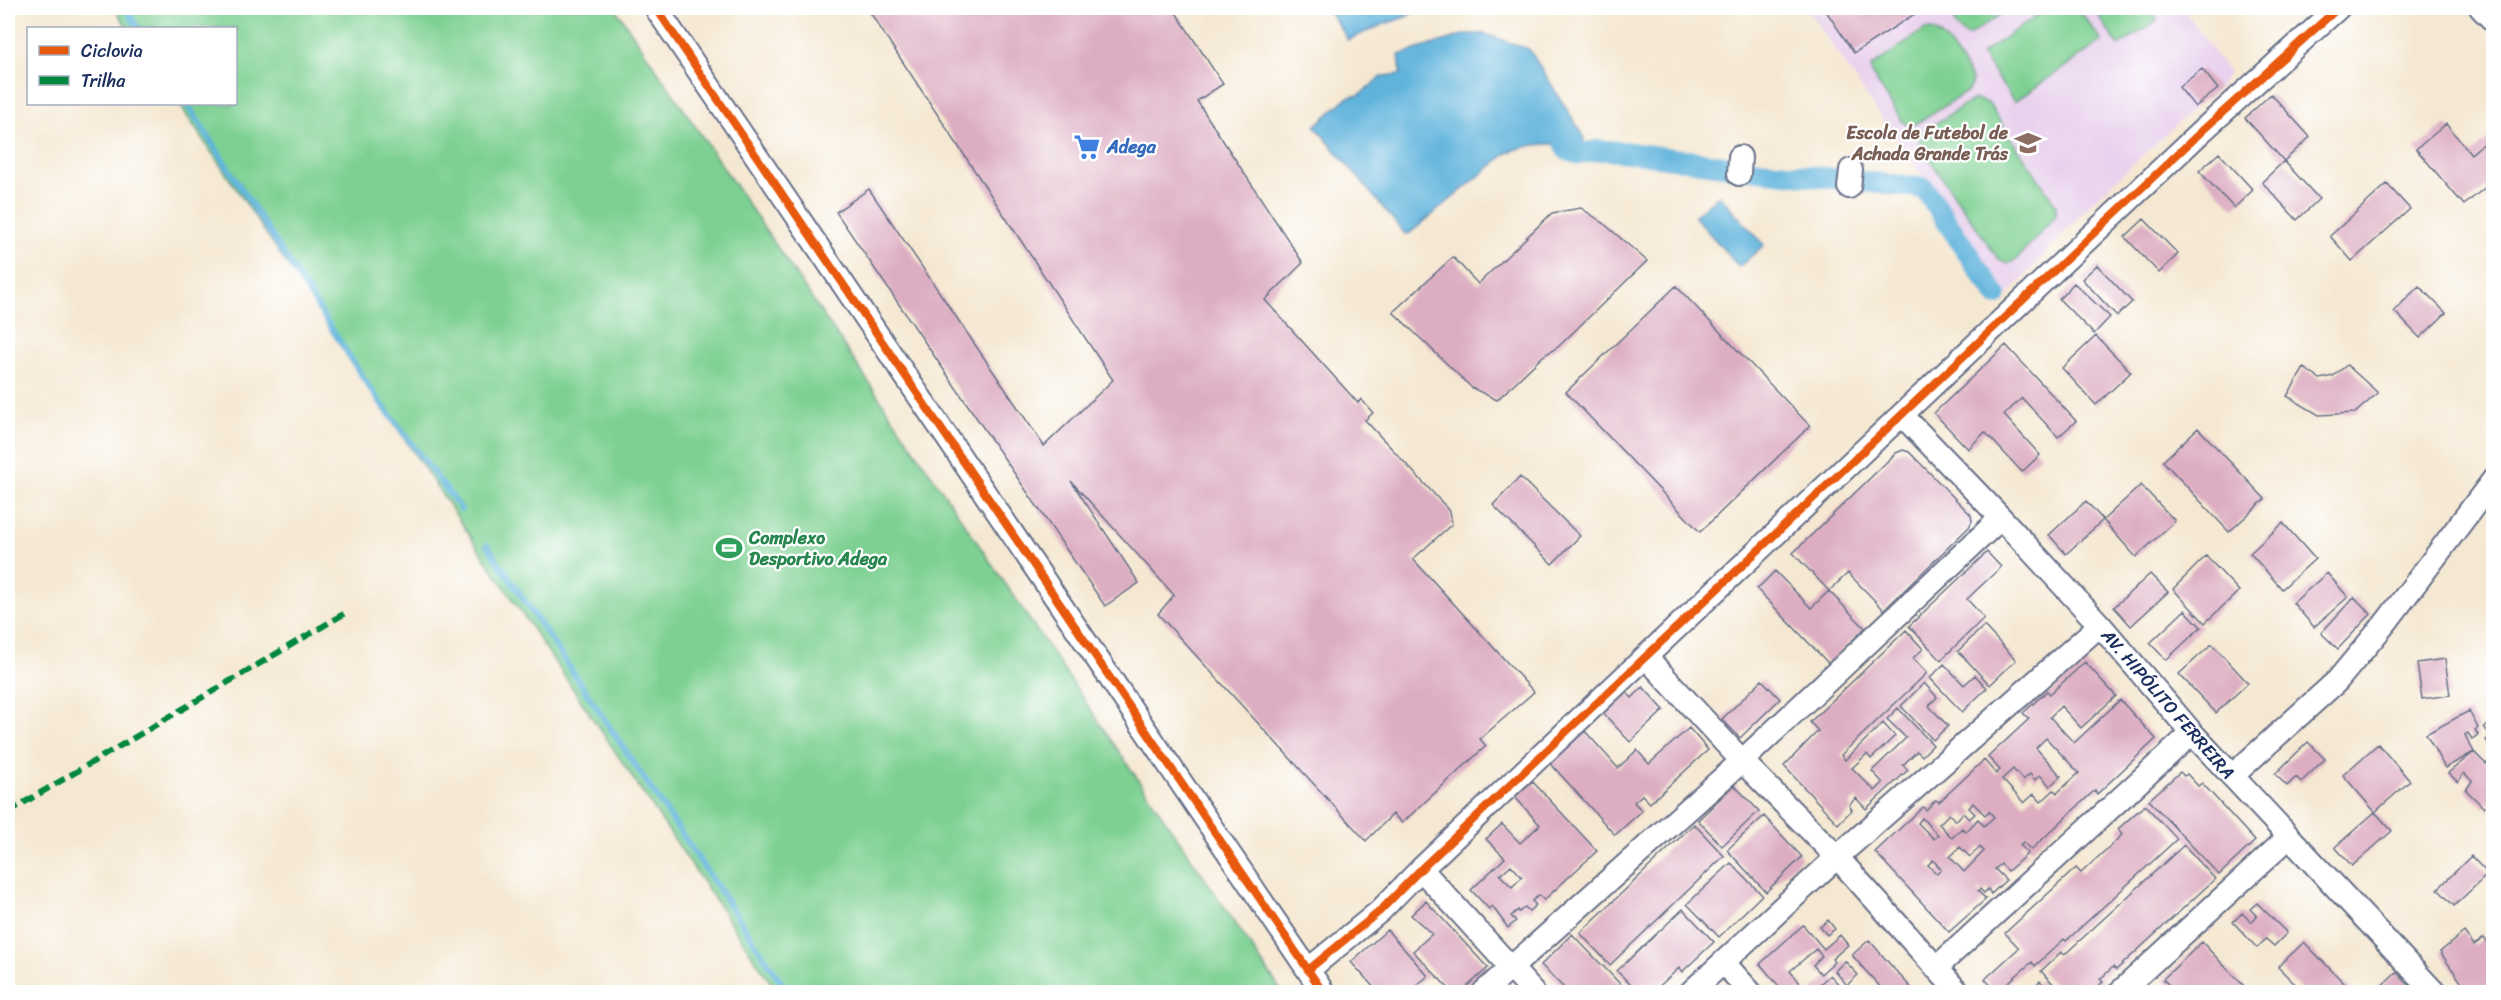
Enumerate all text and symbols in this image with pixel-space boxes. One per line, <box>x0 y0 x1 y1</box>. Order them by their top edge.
legend <box>27 27 237 105</box>
text: Ciclovia <box>81 35 143 67</box>
text: Trilha <box>81 65 126 97</box>
place label: Escola de Futebol de Achada Grande Trás <box>1846 117 2009 170</box>
school or university icon: Escola de Futebol de Achada Grande Trás <box>2013 128 2043 158</box>
place label: Adega <box>1106 131 1157 163</box>
supermarket icon: Adega <box>1072 132 1102 162</box>
place label: Complexo Desportivo Adega <box>748 522 888 575</box>
sports icon: Complexo Desportivo Adega <box>714 533 744 563</box>
street label: AV. HIPÓLITO FERREIRA <box>2092 620 2243 787</box>

